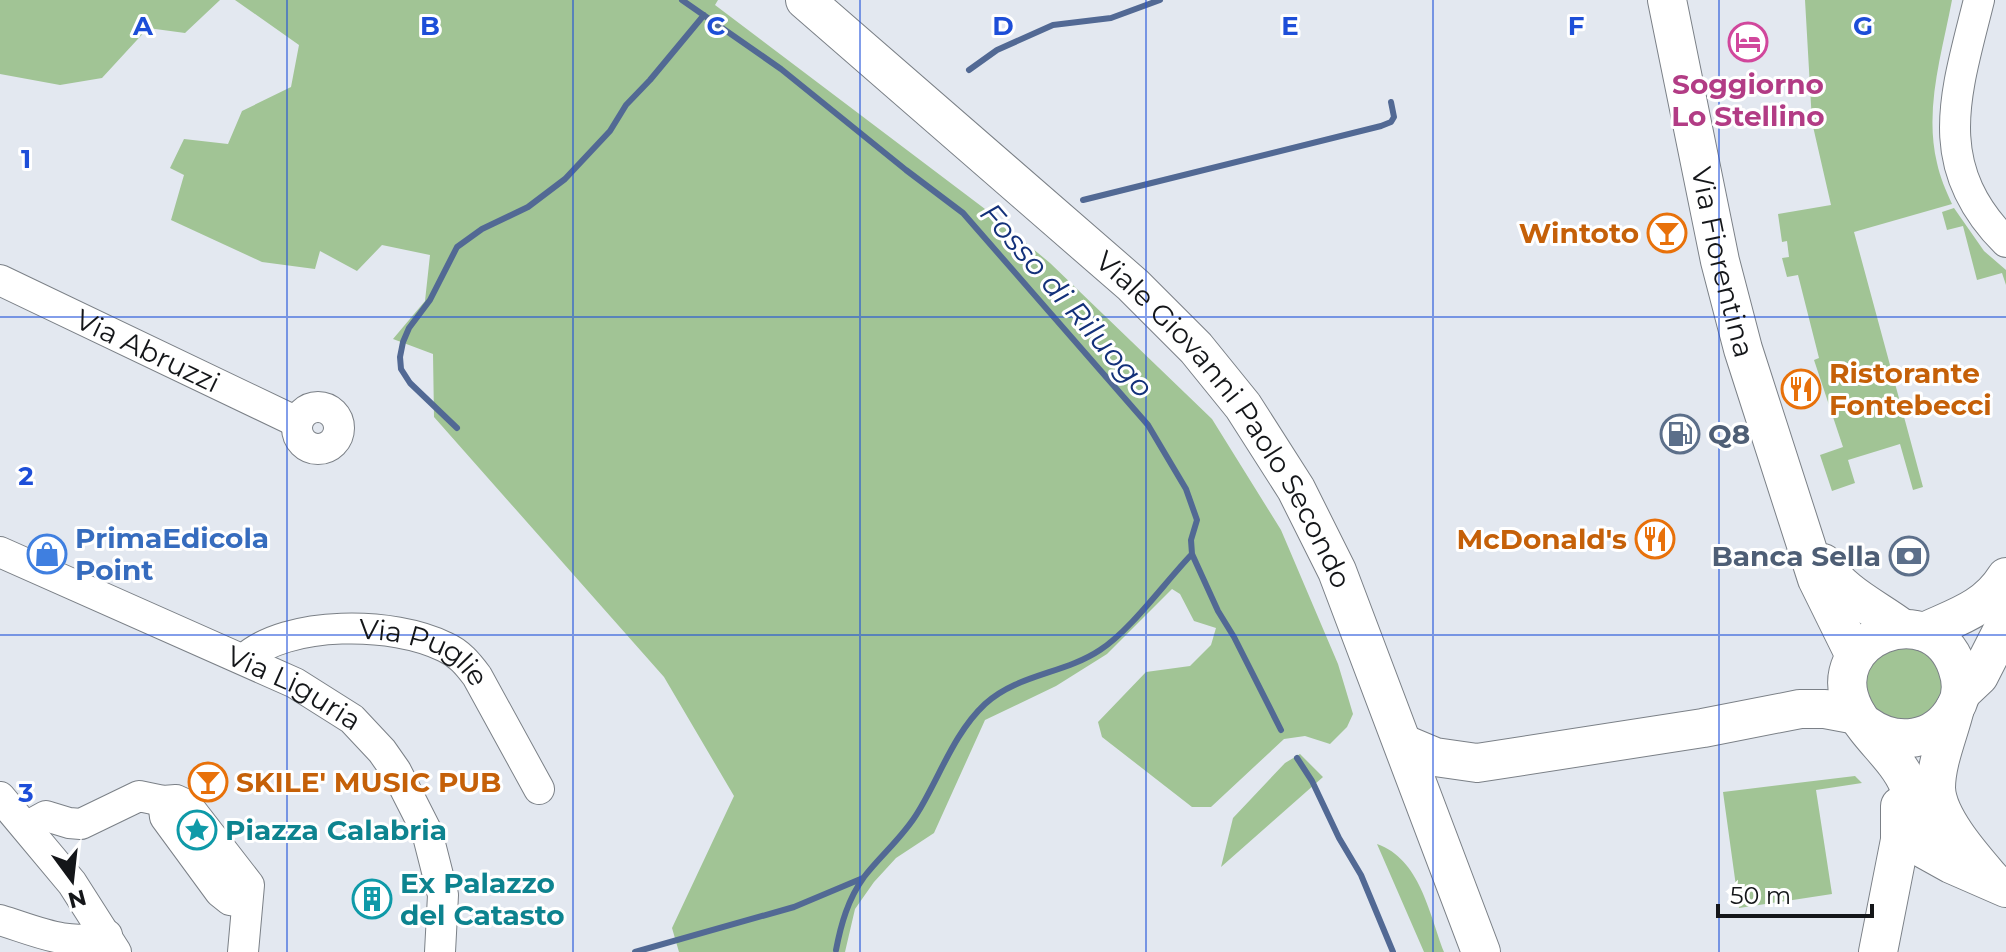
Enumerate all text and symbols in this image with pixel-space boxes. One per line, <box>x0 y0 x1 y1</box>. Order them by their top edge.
text: A <box>132 10 154 42</box>
text: B <box>420 10 440 42</box>
text: C <box>707 10 726 42</box>
text: D <box>992 10 1014 42</box>
text: E <box>1281 10 1299 42</box>
text: F <box>1568 10 1584 42</box>
text: G <box>1853 10 1873 42</box>
hotel icon: Soggiorno Lo Stellino <box>1727 21 1769 63</box>
place label: Soggiorno Lo Stellino <box>1671 67 1825 133</box>
text: 1 <box>21 143 31 175</box>
street label: Via Fiorentina <box>1684 164 1761 361</box>
water label: Fosso di Riluogo <box>972 195 1162 405</box>
bar icon: Wintoto <box>1646 212 1688 254</box>
place label: Wintoto <box>1519 216 1639 250</box>
street label: Viale Giovanni Paolo Secondo <box>1089 244 1359 593</box>
street label: Via Abruzzi <box>70 302 226 400</box>
place label: Ristorante Fontebecci <box>1829 356 1992 422</box>
restaurant icon: Ristorante Fontebecci <box>1780 368 1822 410</box>
fuel station icon: Q8 <box>1659 413 1701 455</box>
place label: Q8 <box>1708 417 1750 451</box>
text: 2 <box>18 460 34 492</box>
restaurant icon: McDonald's <box>1634 518 1676 560</box>
place label: PrimaEdicola Point <box>75 521 269 587</box>
place label: McDonald's <box>1457 522 1627 556</box>
shop icon: PrimaEdicola Point <box>26 533 68 575</box>
bank icon: Banca Sella <box>1888 535 1930 577</box>
place label: Banca Sella <box>1711 539 1881 573</box>
street label: Via Puglie <box>358 611 496 692</box>
street label: Via Liguria <box>222 638 368 737</box>
bar icon: SKILE' MUSIC PUB <box>187 761 229 803</box>
place label: SKILE' MUSIC PUB <box>236 765 502 799</box>
text: 3 <box>17 777 34 809</box>
place icon: Piazza Calabria <box>176 809 218 851</box>
place label: Piazza Calabria <box>225 813 447 847</box>
north arrow <box>32 840 112 920</box>
place label: Ex Palazzo del Catasto <box>400 866 565 932</box>
scale bar <box>1718 868 1872 918</box>
building icon: Ex Palazzo del Catasto <box>351 878 393 920</box>
text: 50 m <box>1730 881 1791 910</box>
text: N <box>65 883 89 914</box>

